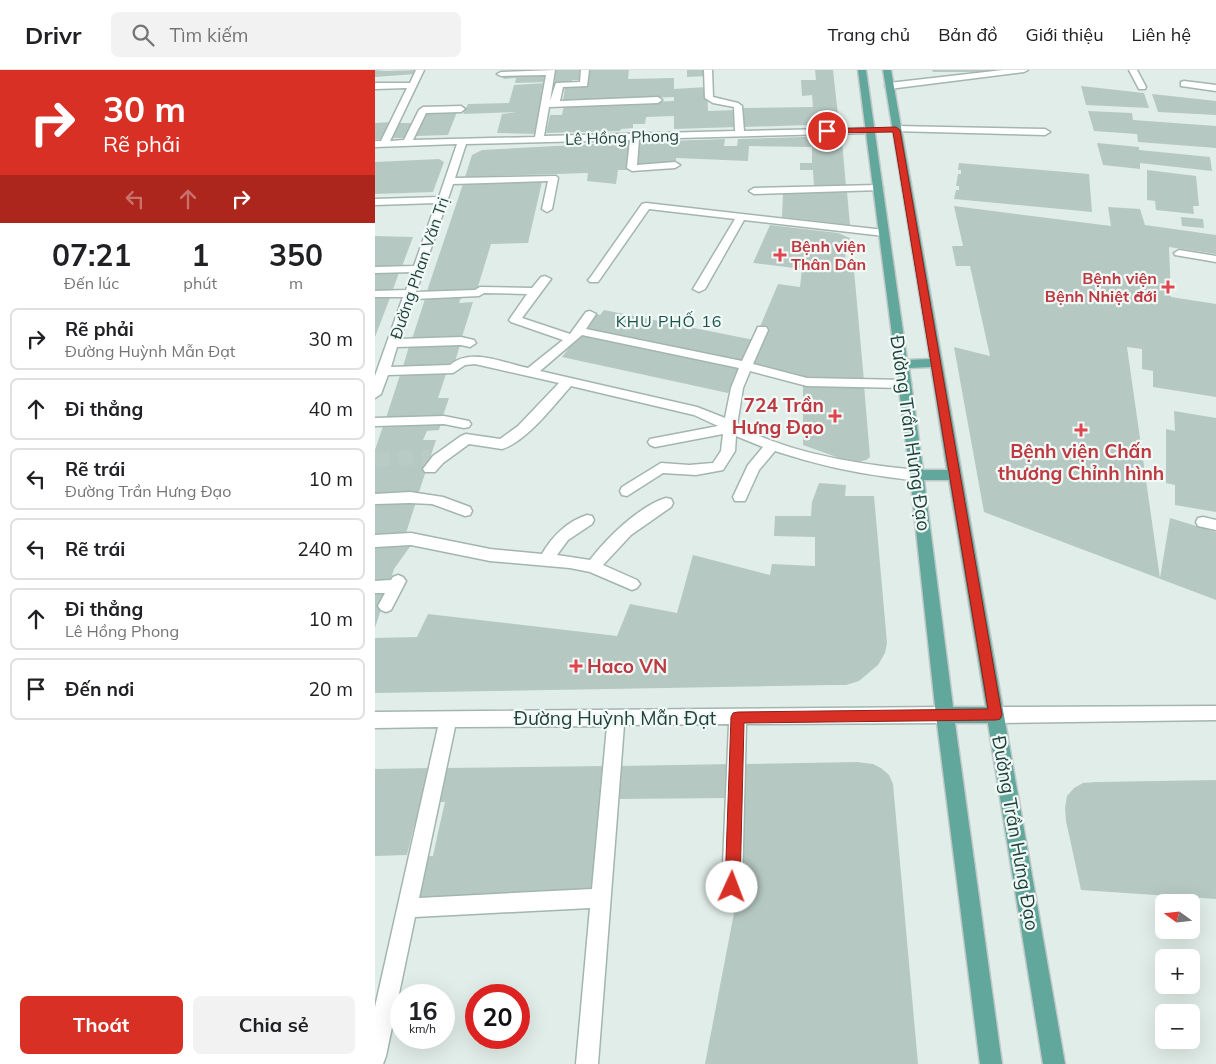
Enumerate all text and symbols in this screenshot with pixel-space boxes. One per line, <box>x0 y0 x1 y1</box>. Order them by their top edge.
search box <box>111 12 461 57</box>
text: Drivr <box>25 20 81 50</box>
icon: search <box>129 21 157 49</box>
text: Tìm kiếm <box>169 23 248 47</box>
text: Trang chủ <box>827 23 910 46</box>
text: Bản đồ <box>938 23 998 46</box>
text: Giới thiệu <box>1026 23 1104 46</box>
text: Liên hệ <box>1132 23 1191 46</box>
text: 30 m <box>103 87 186 131</box>
icon: right <box>20 90 85 155</box>
pin <box>806 110 848 152</box>
icon: arrive <box>813 117 841 145</box>
street label: Lê Hồng Phong <box>565 125 679 149</box>
text: Rẽ phải <box>103 130 180 158</box>
icon: left <box>121 185 149 213</box>
icon: ahead <box>174 185 202 213</box>
icon: right <box>227 185 255 213</box>
street label: Đường Phan Văn Trị <box>385 194 453 342</box>
text: 07:21 <box>52 236 131 274</box>
text: 1 <box>191 236 209 274</box>
text: 350 <box>269 236 323 274</box>
place label: Bệnh viện Thân Dân <box>791 236 866 274</box>
marker: Bệnh viện Thân Dân <box>773 248 787 262</box>
place label: Bệnh viện Bệnh Nhiệt đới <box>1045 268 1157 306</box>
text: Đến lúc <box>64 273 119 293</box>
text: phút <box>183 273 217 293</box>
text: m <box>289 273 303 293</box>
marker: Bệnh viện Bệnh Nhiệt đới <box>1161 280 1175 294</box>
district label: KHU PHỐ 16 <box>616 311 722 331</box>
text: Rẽ phải <box>65 317 134 341</box>
icon: right <box>22 325 50 353</box>
text: 30 m <box>309 327 353 351</box>
street label: Đường Trần Hưng Đạo <box>885 334 937 532</box>
text: Đường Huỳnh Mẫn Đạt <box>65 341 235 361</box>
place label: 724 Trần Hưng Đạo <box>732 393 824 439</box>
icon: ahead <box>22 395 50 423</box>
text: Đi thẳng <box>65 397 143 421</box>
text: 40 m <box>309 397 353 421</box>
marker: 724 Trần Hưng Đạo <box>828 409 842 423</box>
marker: Bệnh viện Chấn thương Chỉnh hình <box>1074 423 1088 437</box>
place label: Bệnh viện Chấn thương Chỉnh hình <box>998 439 1164 485</box>
text: Rẽ trái <box>65 457 125 481</box>
icon: left <box>22 465 50 493</box>
text: 10 m <box>309 467 353 491</box>
text: Đường Trần Hưng Đạo <box>65 481 231 501</box>
icon: left <box>22 535 50 563</box>
text: Rẽ trái <box>65 537 125 561</box>
text: 240 m <box>297 537 353 561</box>
text: Đi thẳng <box>65 597 143 621</box>
icon: ahead <box>22 605 50 633</box>
text: 10 m <box>309 607 353 631</box>
text: Lê Hồng Phong <box>65 621 179 641</box>
place label: Haco VN <box>587 654 667 678</box>
marker: Haco VN <box>569 659 583 673</box>
icon: arrive <box>22 675 50 703</box>
text: Đến nơi <box>65 677 134 701</box>
text: 20 m <box>309 677 353 701</box>
street label: Đường Huỳnh Mẫn Đạt <box>514 706 717 730</box>
street label: Đường Trần Hưng Đạo <box>987 734 1045 932</box>
position arrow <box>705 860 757 912</box>
north arrow <box>1155 894 1200 939</box>
map controls <box>1155 894 1200 1049</box>
button: + <box>1155 949 1200 994</box>
speed limit sign: 20 <box>465 984 530 1049</box>
text: 16 <box>407 995 438 1026</box>
button: Thoát <box>20 996 183 1054</box>
button: Chia sẻ <box>193 996 355 1054</box>
button: − <box>1155 1004 1200 1049</box>
text: km/h <box>409 1021 436 1036</box>

